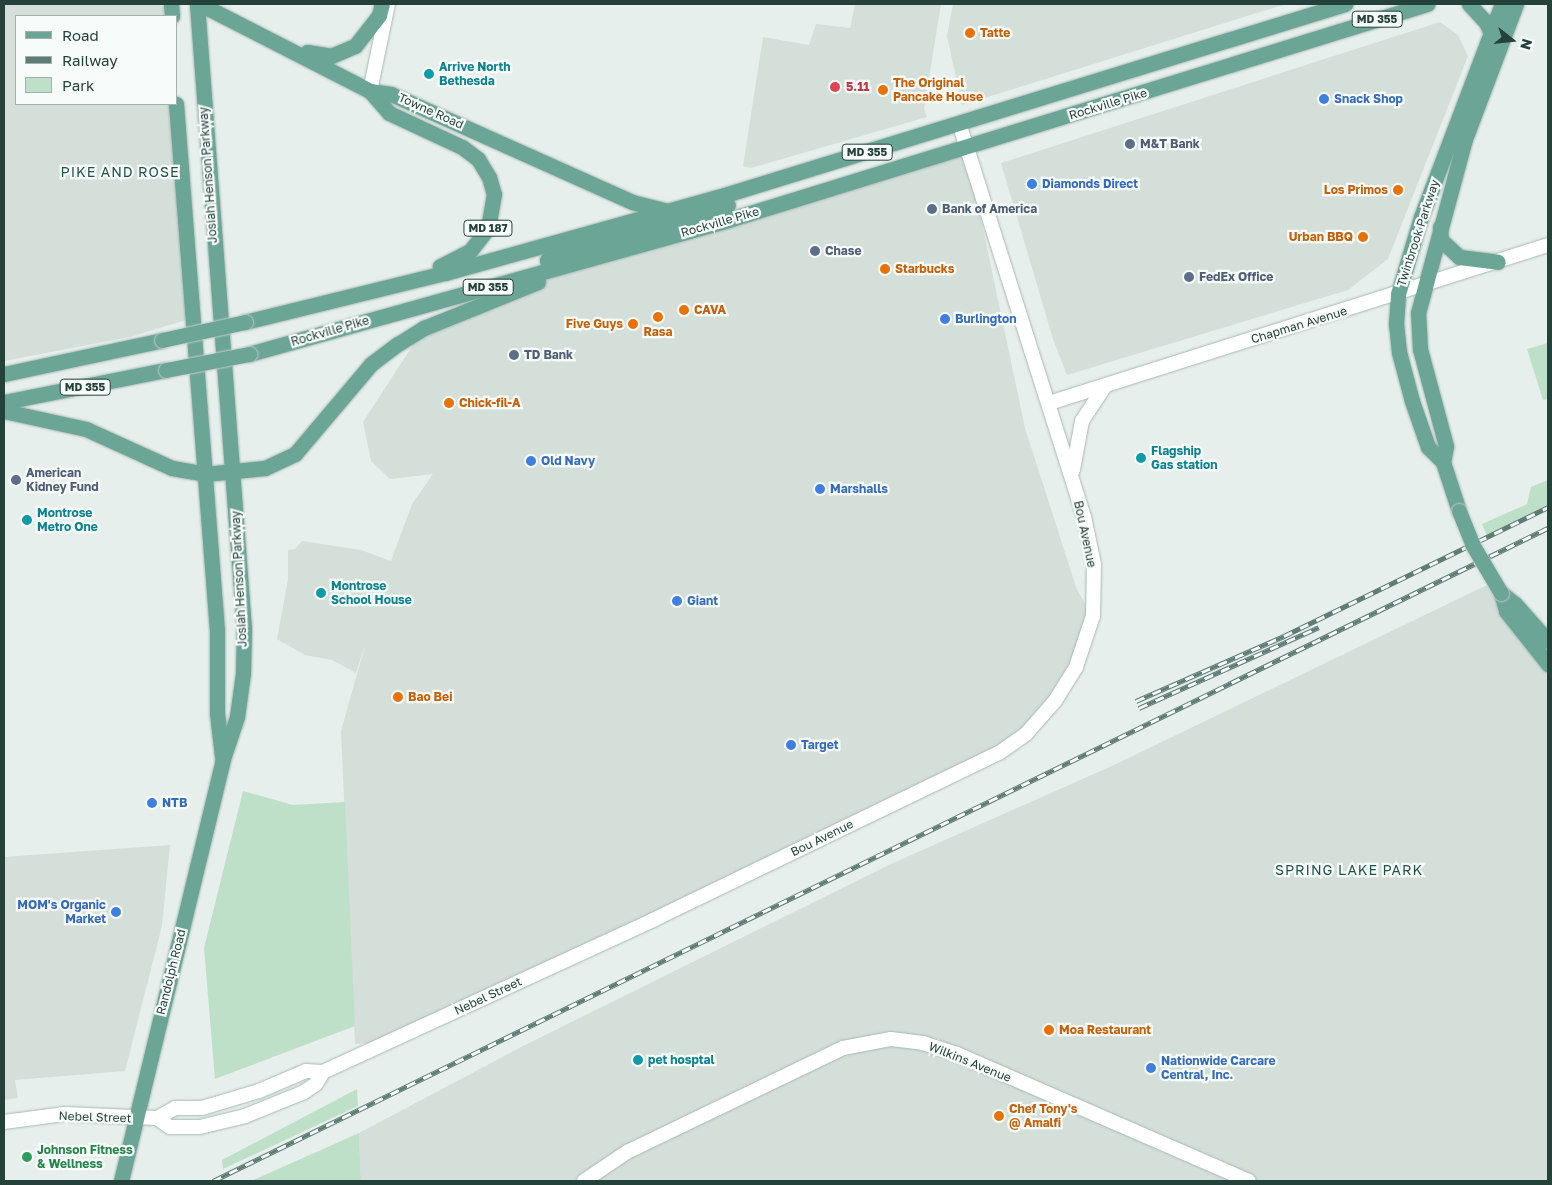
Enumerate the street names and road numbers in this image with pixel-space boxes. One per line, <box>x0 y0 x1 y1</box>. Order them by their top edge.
road number: MD 355 <box>1351 10 1403 28</box>
street label: Rockville Pike <box>1067 85 1149 123</box>
street label: Towne Road <box>396 90 466 132</box>
street label: Josiah Henson Parkway <box>196 106 220 244</box>
road number: MD 355 <box>841 144 893 160</box>
street label: Twinbrook Parkway <box>1394 178 1442 288</box>
street label: Rockville Pike <box>679 204 761 240</box>
road number: MD 187 <box>463 220 513 237</box>
road number: MD 355 <box>462 278 514 296</box>
street label: Chapman Avenue <box>1249 304 1349 346</box>
street label: Rockville Pike <box>289 313 371 349</box>
road number: MD 355 <box>59 378 111 396</box>
street label: Bou Avenue <box>1071 499 1099 569</box>
street label: Josiah Henson Parkway <box>228 510 250 648</box>
street label: Bou Avenue <box>788 817 856 859</box>
street label: Randolph Road <box>153 928 189 1016</box>
street label: Nebel Street <box>452 974 524 1018</box>
street label: Wilkins Avenue <box>927 1039 1013 1085</box>
street label: Nebel Street <box>58 1109 132 1125</box>

